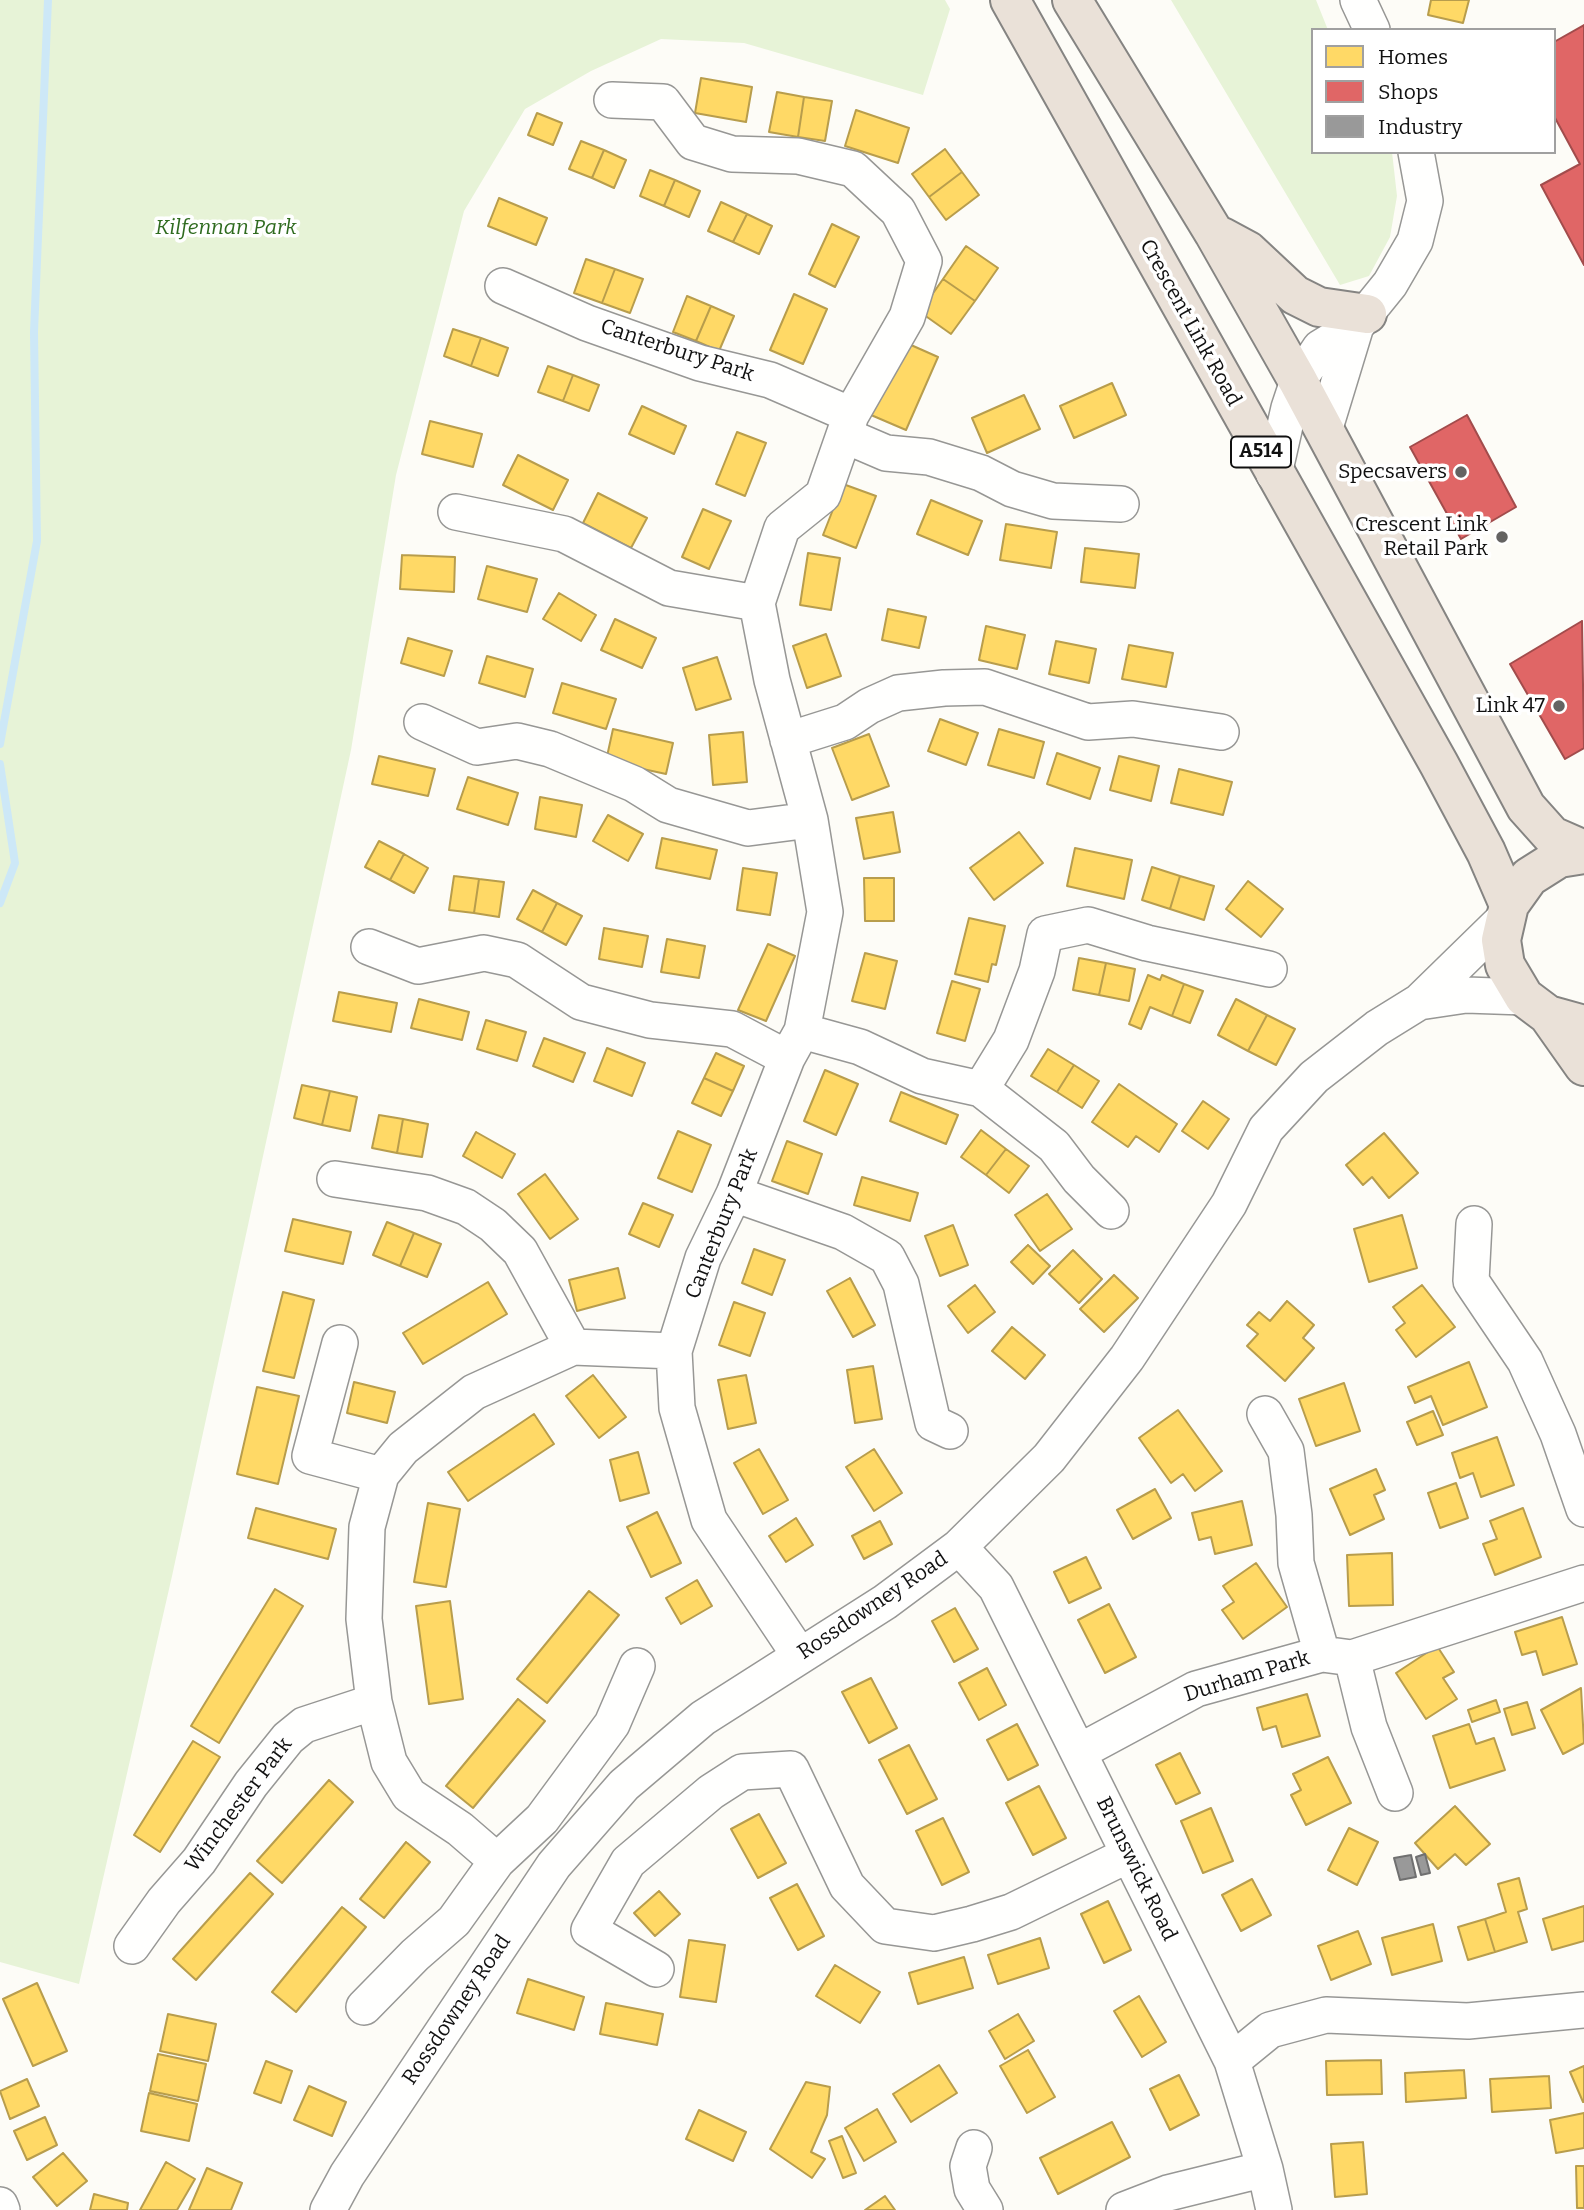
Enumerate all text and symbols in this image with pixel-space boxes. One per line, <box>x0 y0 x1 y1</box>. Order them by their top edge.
legend <box>1311 28 1556 154</box>
text: Homes <box>1378 44 1448 70</box>
text: Shops <box>1378 79 1438 105</box>
text: Industry <box>1378 114 1462 140</box>
park label: Kilfennan Park <box>155 215 297 241</box>
street label: Crescent Link Road <box>1134 235 1246 411</box>
street label: Canterbury Park <box>597 314 757 388</box>
road number: A514 <box>1231 436 1291 467</box>
place label: Specsavers <box>1338 459 1447 485</box>
marker: Specsavers <box>1453 464 1469 480</box>
place label: Crescent Link Retail Park <box>1355 512 1488 562</box>
marker: Crescent Link Retail Park <box>1494 529 1510 545</box>
place label: Link 47 <box>1476 693 1545 719</box>
marker: Link 47 <box>1551 698 1567 714</box>
street label: Canterbury Park <box>680 1145 764 1303</box>
street label: Rossdowney Road <box>793 1547 953 1665</box>
street label: Durham Park <box>1181 1646 1313 1708</box>
street label: Winchester Park <box>180 1733 298 1877</box>
street label: Brunswick Road <box>1090 1793 1182 1945</box>
street label: Rossdowney Road <box>398 1930 516 2090</box>

